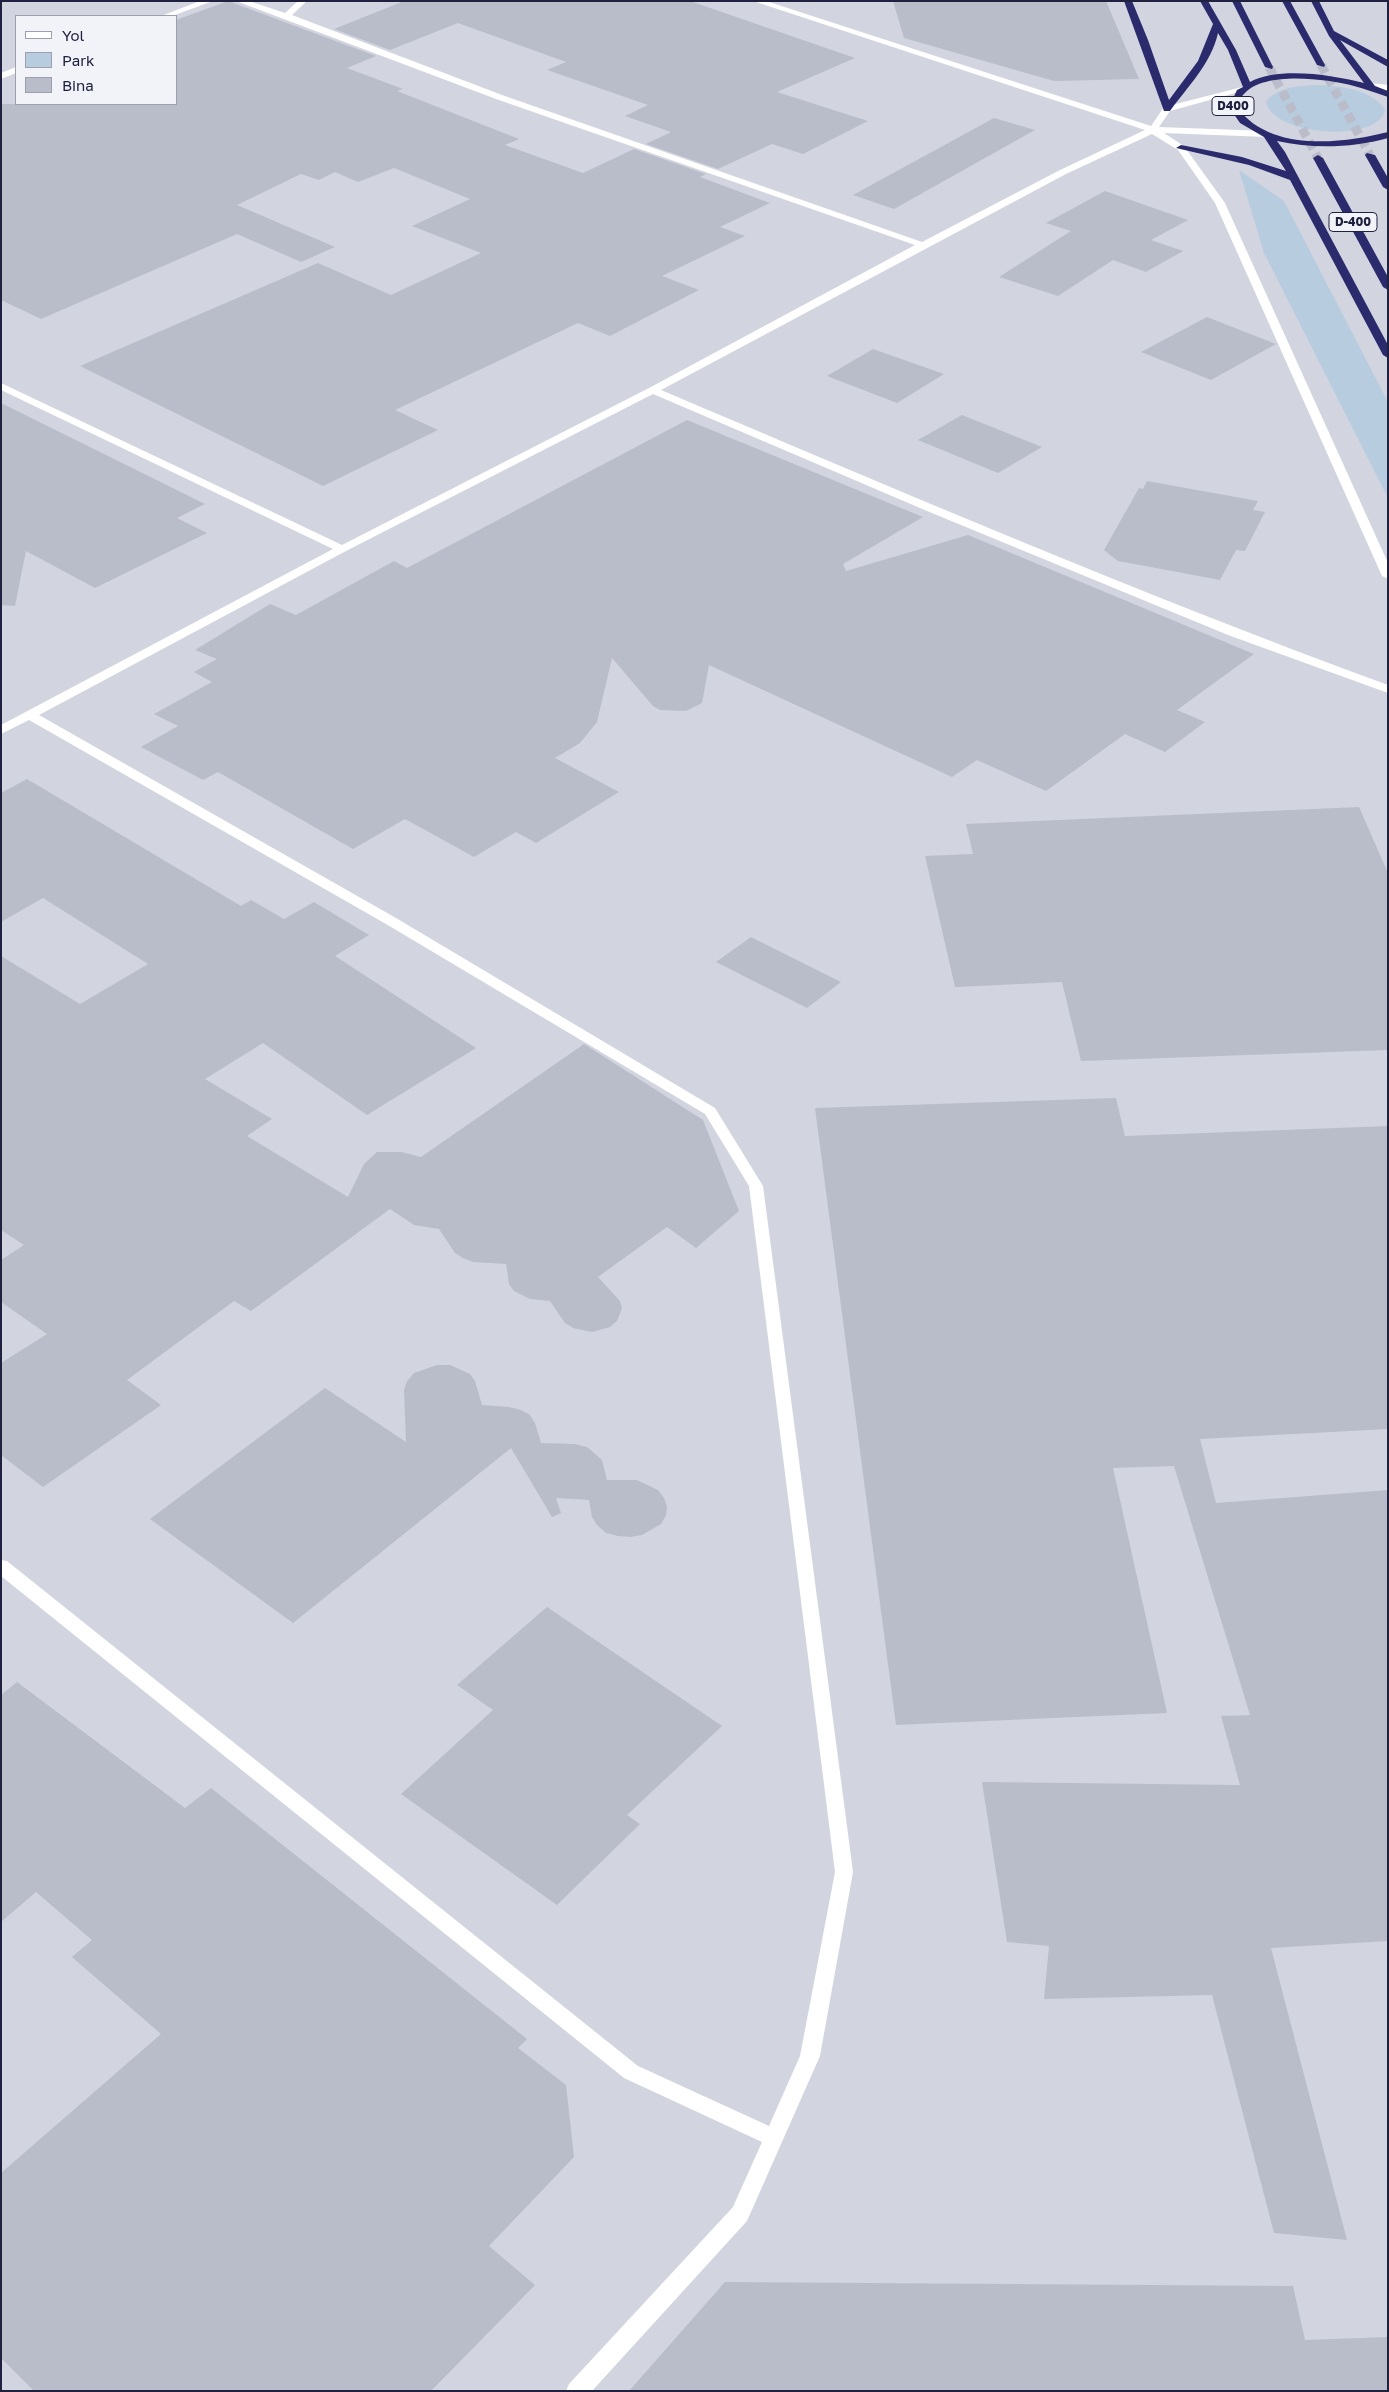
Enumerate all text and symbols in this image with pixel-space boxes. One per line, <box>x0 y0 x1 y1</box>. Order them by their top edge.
legend <box>15 15 178 105</box>
text: Yol <box>62 26 84 44</box>
text: Park <box>62 51 94 69</box>
text: Bina <box>62 76 94 94</box>
road number: D400 <box>1212 96 1254 115</box>
road number: D-400 <box>1329 212 1377 232</box>

